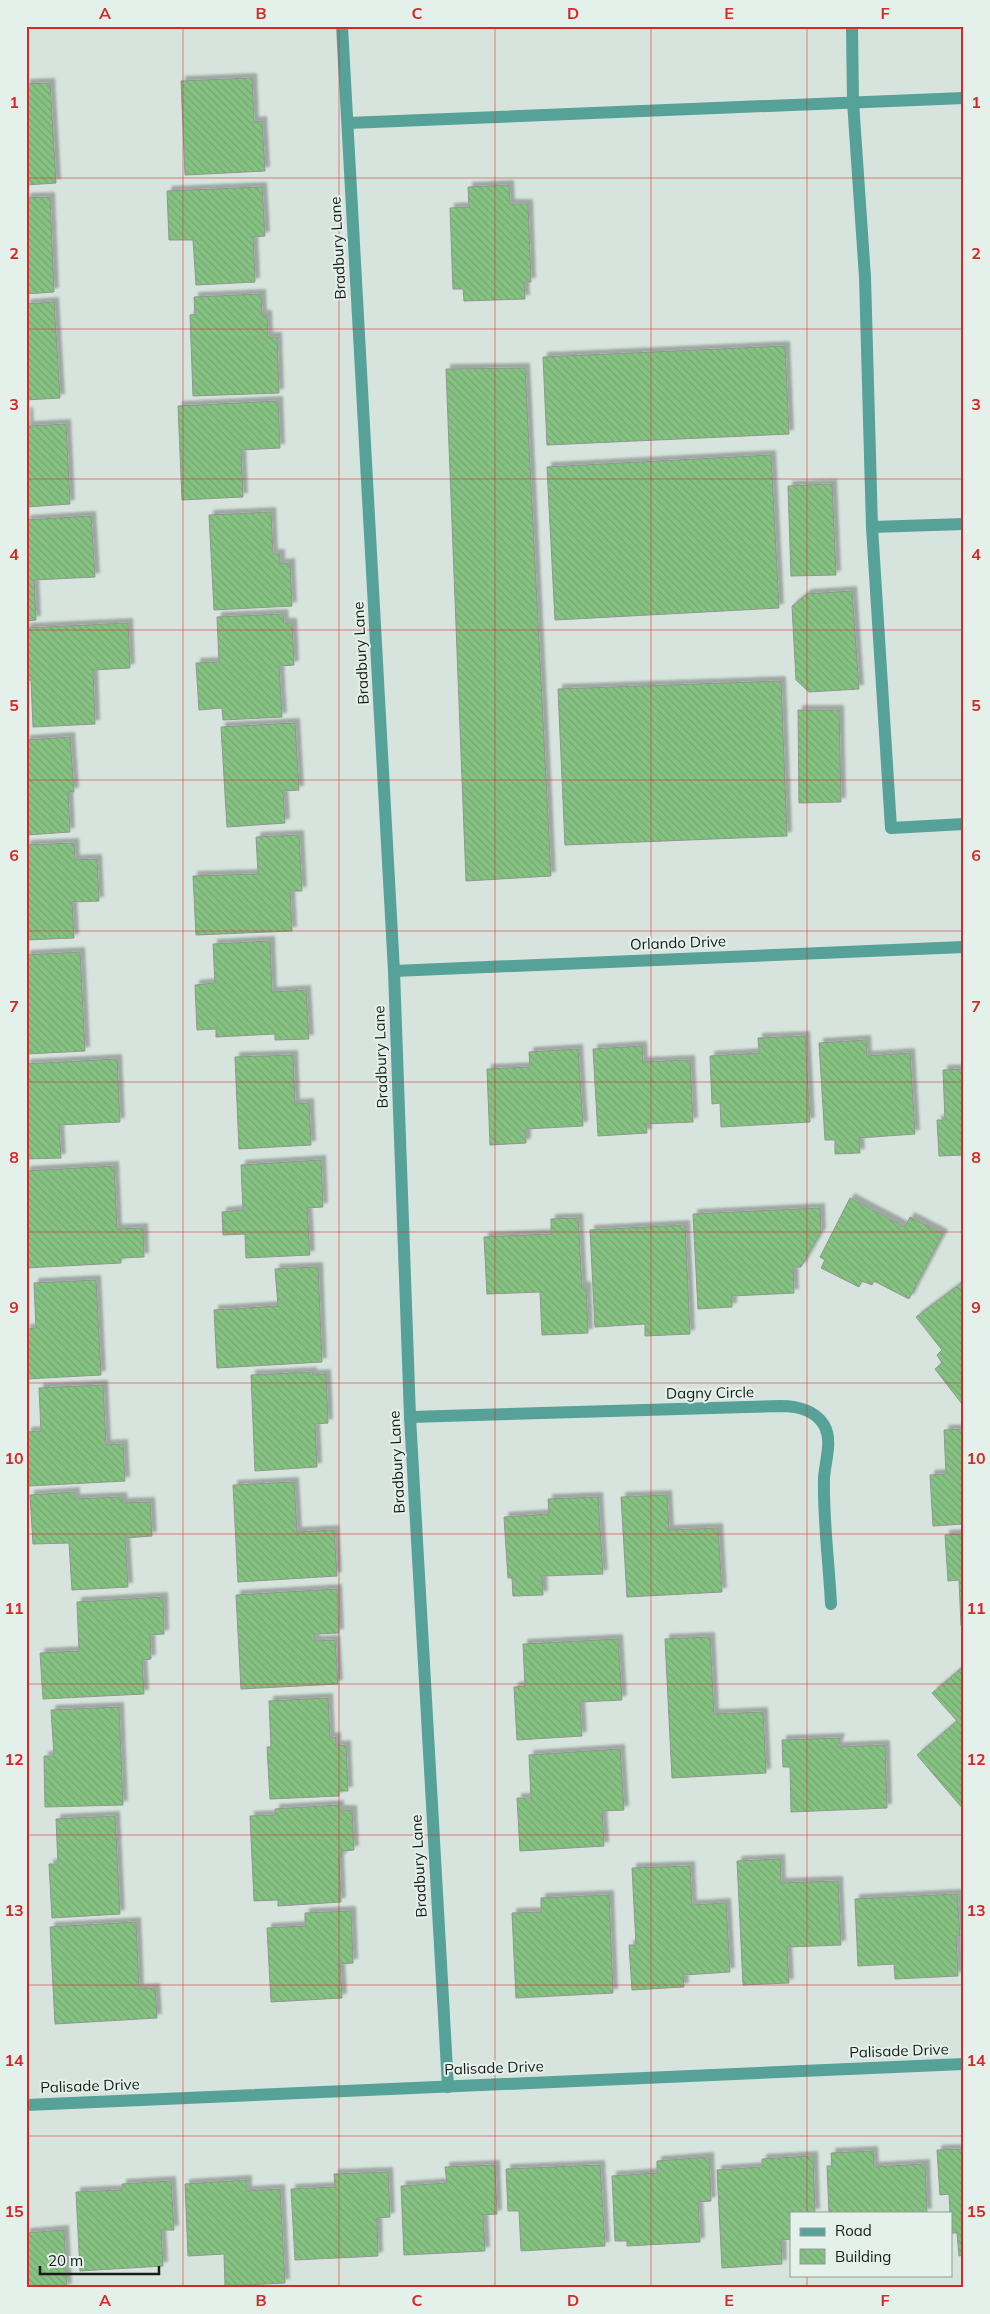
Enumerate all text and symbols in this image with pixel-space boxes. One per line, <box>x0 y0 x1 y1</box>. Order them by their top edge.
text: A <box>99 3 111 23</box>
text: B <box>255 3 267 23</box>
text: C <box>412 3 423 23</box>
text: D <box>567 3 579 23</box>
text: E <box>724 3 734 23</box>
text: F <box>880 3 890 23</box>
text: 1 <box>9 92 19 112</box>
text: 1 <box>971 92 981 112</box>
street label: Bradbury Lane <box>325 196 350 300</box>
text: 2 <box>9 243 19 263</box>
text: 2 <box>971 243 981 263</box>
text: 3 <box>9 394 19 414</box>
text: 3 <box>971 394 981 414</box>
text: 4 <box>9 544 19 564</box>
text: 4 <box>971 544 981 564</box>
street label: Bradbury Lane <box>348 601 373 705</box>
text: 5 <box>9 695 19 715</box>
text: 5 <box>971 695 981 715</box>
text: 6 <box>9 845 19 865</box>
text: 6 <box>971 845 981 865</box>
street label: Orlando Drive <box>630 931 726 954</box>
text: 7 <box>9 996 19 1016</box>
text: 7 <box>971 996 981 1016</box>
street label: Bradbury Lane <box>369 1005 392 1109</box>
text: 8 <box>9 1147 19 1167</box>
text: 8 <box>971 1147 981 1167</box>
text: 9 <box>9 1297 19 1317</box>
text: 9 <box>971 1297 981 1317</box>
street label: Dagny Circle <box>666 1382 754 1403</box>
street label: Bradbury Lane <box>384 1410 409 1514</box>
text: 10 <box>4 1448 24 1468</box>
text: 10 <box>966 1448 986 1468</box>
text: 11 <box>4 1598 24 1618</box>
text: 11 <box>966 1598 986 1618</box>
text: 12 <box>4 1749 24 1769</box>
text: 12 <box>966 1749 986 1769</box>
street label: Bradbury Lane <box>406 1814 431 1918</box>
text: 13 <box>4 1900 24 1920</box>
text: 13 <box>966 1900 986 1920</box>
street label: Palisade Drive <box>849 2039 949 2062</box>
text: 14 <box>4 2050 24 2070</box>
text: 14 <box>966 2050 986 2070</box>
street label: Palisade Drive <box>444 2056 544 2079</box>
street label: Palisade Drive <box>40 2074 140 2097</box>
text: 15 <box>4 2201 24 2221</box>
text: 15 <box>966 2201 986 2221</box>
legend <box>790 2212 952 2276</box>
text: Road <box>835 2221 872 2240</box>
scale bar <box>40 2244 159 2276</box>
text: Building <box>835 2247 891 2266</box>
text: 20 m <box>48 2251 83 2270</box>
text: A <box>99 2290 111 2310</box>
text: B <box>255 2290 267 2310</box>
text: C <box>412 2290 423 2310</box>
text: D <box>567 2290 579 2310</box>
text: E <box>724 2290 734 2310</box>
text: F <box>880 2290 890 2310</box>

